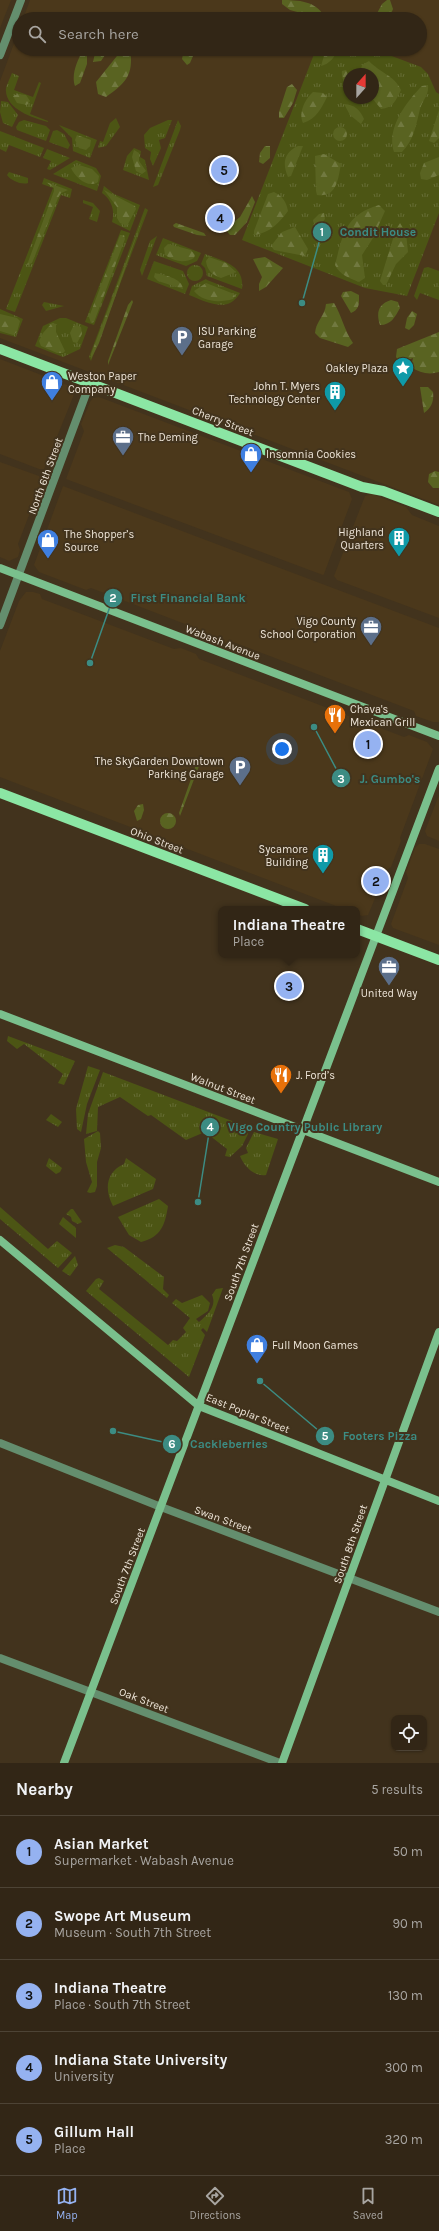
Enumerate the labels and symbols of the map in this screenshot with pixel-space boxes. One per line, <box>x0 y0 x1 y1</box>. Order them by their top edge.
north arrow <box>343 68 379 104</box>
pin: 5 <box>211 155 237 185</box>
pin: 4 <box>207 203 233 233</box>
callout: Condit House <box>312 220 424 244</box>
text: 1 <box>320 225 324 239</box>
text: Condit House <box>340 225 416 239</box>
parking icon: ISU Parking Garage <box>169 324 195 357</box>
place label: ISU Parking Garage <box>198 325 257 351</box>
place icon: Oakley Plaza <box>390 355 416 388</box>
place label: Oakley Plaza <box>326 362 388 375</box>
shop icon: Weston Paper Company <box>39 369 65 402</box>
place label: Weston Paper Company <box>68 370 137 396</box>
building icon: John T. Myers Technology Center <box>322 379 348 412</box>
place label: John T. Myers Technology Center <box>229 380 320 406</box>
street label: Cherry Street <box>190 404 255 439</box>
office icon: The Deming <box>110 424 136 457</box>
place label: The Deming <box>138 431 199 444</box>
street label: North 6th Street <box>26 436 65 516</box>
shop icon: Insomnia Cookies <box>238 441 264 474</box>
place label: Insomnia Cookies <box>266 448 356 461</box>
building icon: Highland Quarters <box>386 525 412 558</box>
place label: Highland Quarters <box>338 526 384 552</box>
shop icon: The Shopper’s Source <box>35 527 61 560</box>
place label: The Shopper’s Source <box>64 528 135 554</box>
callout: First Financial Bank <box>103 586 254 610</box>
text: 2 <box>109 591 117 605</box>
text: First Financial Bank <box>130 591 246 605</box>
office icon: Vigo County School Corporation <box>358 614 384 647</box>
place label: Vigo County School Corporation <box>260 615 356 641</box>
street label: Wabash Avenue <box>183 622 263 663</box>
restaurant icon: Chava's Mexican Grill <box>322 702 348 735</box>
place label: Chava's Mexican Grill <box>350 703 415 729</box>
pin: 1 <box>355 729 381 759</box>
your location <box>272 739 292 759</box>
parking icon: The SkyGarden Downtown Parking Garage <box>227 754 253 787</box>
place label: The SkyGarden Downtown Parking Garage <box>95 755 224 781</box>
callout: J. Gumbo's <box>331 766 428 790</box>
text: 3 <box>337 772 345 786</box>
text: J. Gumbo's <box>360 772 420 786</box>
street label: Ohio Street <box>128 824 185 857</box>
building icon: Sycamore Building <box>310 842 336 875</box>
place label: Sycamore Building <box>259 843 309 869</box>
pin: 2 <box>363 866 389 896</box>
office icon: United Way <box>376 954 402 987</box>
pin: 3 <box>276 971 302 1001</box>
place label: United Way <box>361 987 417 1000</box>
restaurant icon: J. Ford’s <box>268 1062 294 1095</box>
place label: J. Ford’s <box>296 1069 335 1082</box>
street label: Walnut Street <box>188 1070 257 1107</box>
callout: Vigo Country Public Library <box>200 1115 390 1139</box>
text: 4 <box>206 1120 214 1134</box>
text: Vigo Country Public Library <box>228 1120 382 1134</box>
street label: South 7th Street <box>221 1222 262 1303</box>
shop icon: Full Moon Games <box>244 1332 270 1365</box>
place label: Full Moon Games <box>272 1339 359 1352</box>
street label: East Poplar Street <box>204 1391 292 1436</box>
callout: Footers Pizza <box>315 1424 426 1448</box>
text: 5 <box>322 1429 329 1443</box>
text: Footers Pizza <box>343 1429 417 1443</box>
callout: Cackleberries <box>162 1432 276 1456</box>
text: 6 <box>168 1437 176 1451</box>
text: Cackleberries <box>190 1437 268 1451</box>
street label: Swan Street <box>192 1503 253 1536</box>
street label: South 8th Street <box>331 1503 370 1586</box>
street label: South 7th Street <box>107 1526 148 1607</box>
street label: Oak Street <box>117 1685 171 1716</box>

